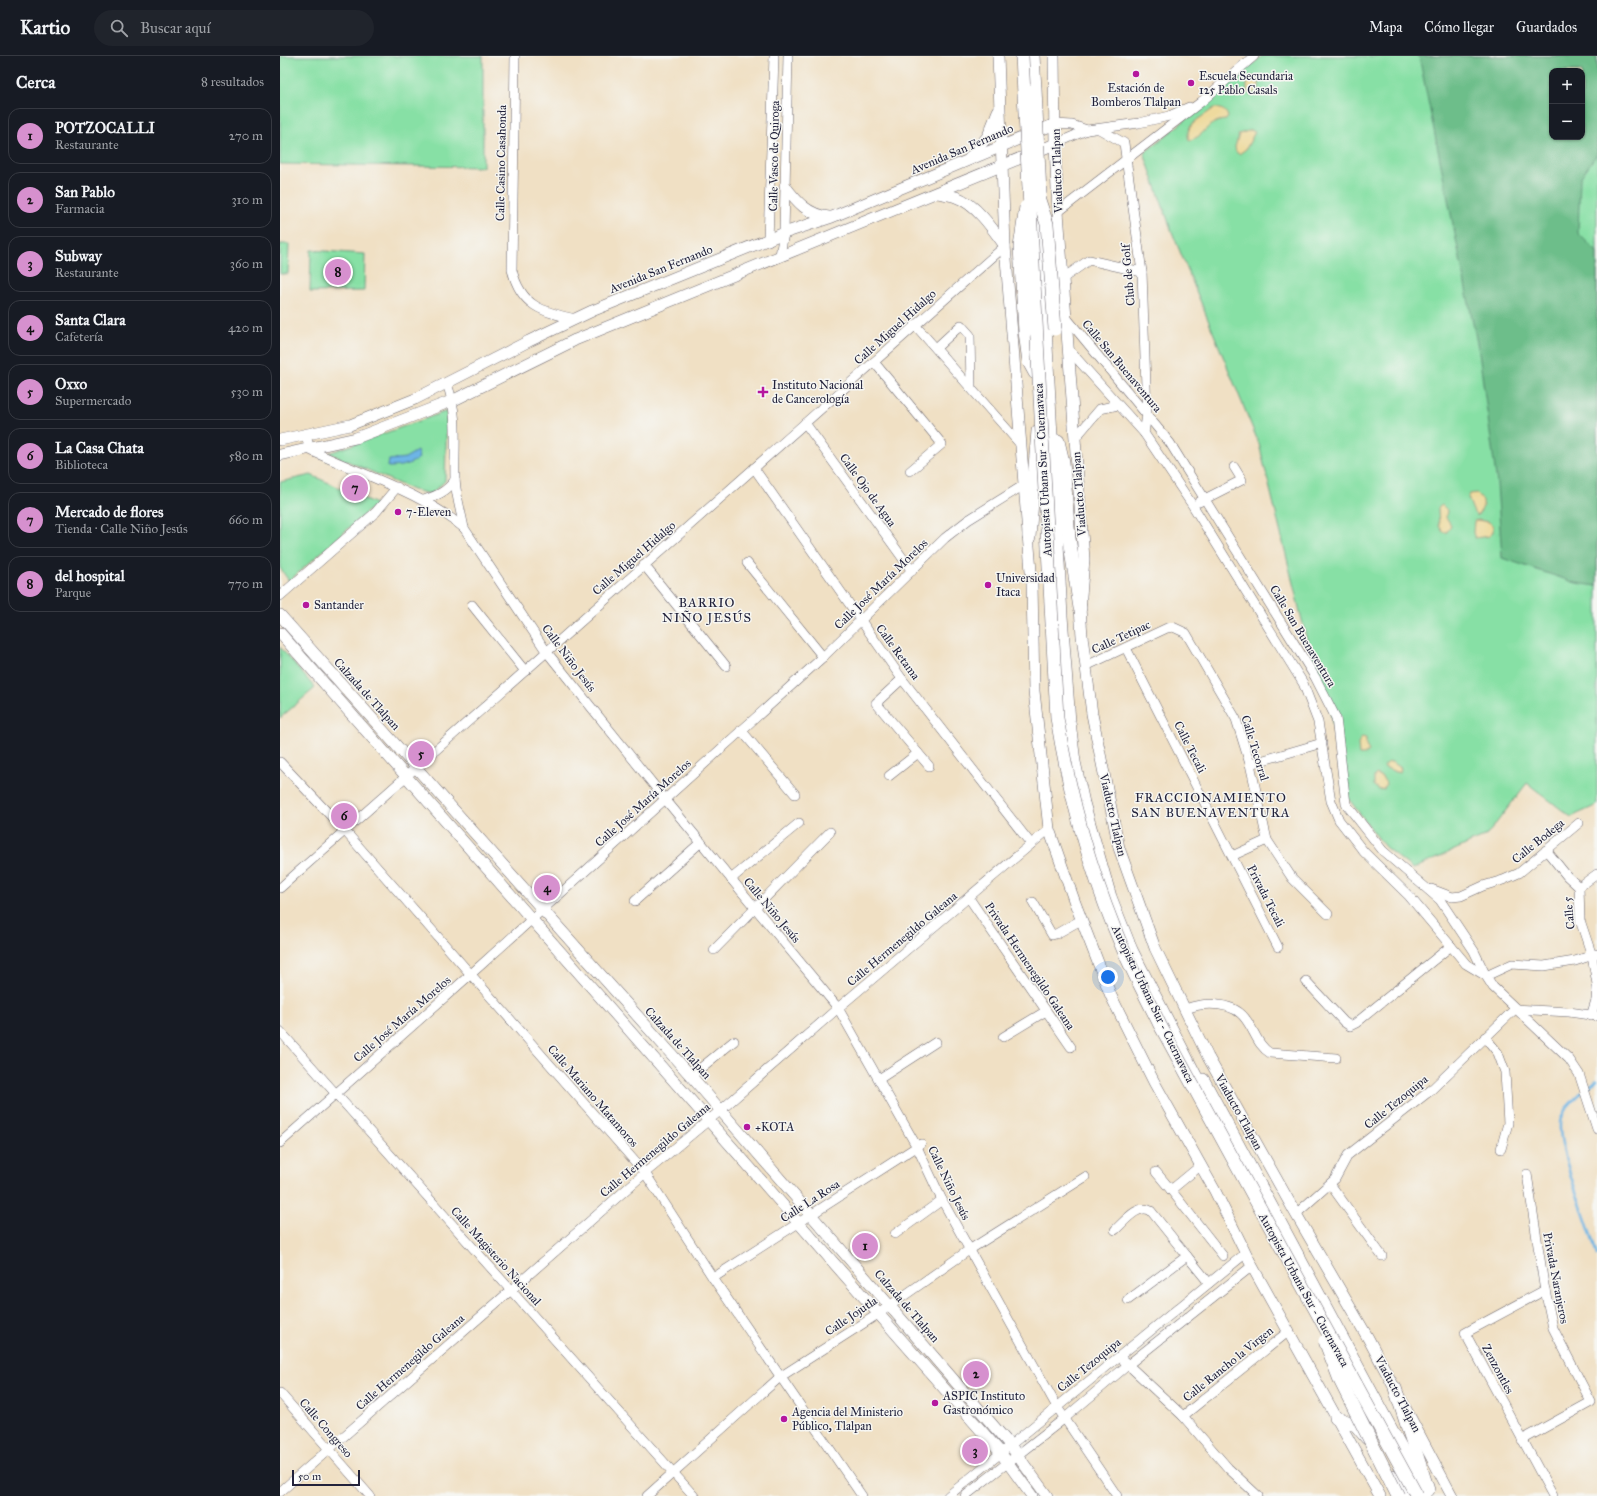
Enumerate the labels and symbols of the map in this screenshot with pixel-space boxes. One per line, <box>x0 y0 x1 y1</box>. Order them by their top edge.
marker: Estación de Bomberos Tlalpan <box>1131 69 1141 79</box>
place label: Escuela Secundaria 125 Pablo Casals <box>1199 69 1294 97</box>
marker: Escuela Secundaria 125 Pablo Casals <box>1186 78 1196 88</box>
place label: Estación de Bomberos Tlalpan <box>1091 81 1181 109</box>
street label: Calle Vasco de Quiroga <box>766 99 783 212</box>
street label: Calle Casino Casahonda <box>493 104 509 221</box>
street label: Avenida San Fernando <box>908 121 1015 177</box>
street label: Viaducto Tlalpan <box>1049 128 1066 214</box>
street label: Avenida San Fernando <box>606 242 715 296</box>
street label: Club de Golf <box>1118 242 1138 306</box>
pin: 8 <box>325 257 351 287</box>
street label: Calle Miguel Hidalgo <box>851 286 940 368</box>
street label: Calle San Buenaventura <box>1079 317 1165 416</box>
place label: Instituto Nacional de Cancerología <box>772 378 864 407</box>
street label: Autopista Urbana Sur - Cuernavaca <box>1031 382 1055 558</box>
marker: Instituto Nacional de Cancerología <box>757 386 769 398</box>
street label: Calle Ojo de Agua <box>836 451 900 531</box>
street label: Viaducto Tlalpan <box>1069 451 1089 538</box>
pin: 7 <box>342 473 368 503</box>
place label: 7-Eleven <box>406 505 452 519</box>
marker: 7-Eleven <box>393 507 403 517</box>
street label: Calle Miguel Hidalgo <box>590 518 679 599</box>
street label: Calle José María Morelos <box>831 536 931 633</box>
place label: Universidad Itaca <box>996 571 1055 599</box>
marker: Universidad Itaca <box>983 580 993 590</box>
street label: Calle San Buenaventura <box>1267 583 1339 690</box>
district label: BARRIO NIÑO JESÚS <box>662 595 752 626</box>
place label: Santander <box>314 598 364 612</box>
marker: Santander <box>301 600 311 610</box>
street label: Calle Tetipac <box>1089 617 1153 657</box>
street label: Calle Niño Jesús <box>538 622 599 695</box>
street label: Calle Retama <box>873 622 923 683</box>
street label: Calzada de Tlalpan <box>331 655 403 733</box>
street label: Calle Tecorral <box>1238 713 1272 783</box>
street label: Calle Tecali <box>1171 719 1209 776</box>
pin: 5 <box>408 739 434 769</box>
street label: Calle José María Morelos <box>592 756 695 851</box>
street label: Viaducto Tlalpan <box>1096 771 1129 858</box>
district label: FRACCIONAMIENTO SAN BUENAVENTURA <box>1131 790 1291 821</box>
pin: 6 <box>331 801 357 831</box>
street label: Calle Bodega <box>1509 815 1568 867</box>
street label: Privada Tecali <box>1244 863 1288 930</box>
pin: 4 <box>534 873 560 903</box>
street label: Calle Niño Jesús <box>740 875 803 946</box>
street label: Calle Hermenegildo Galeana <box>844 888 961 990</box>
street label: Calle 5 <box>1560 896 1578 930</box>
street label: Privada Hermenegildo Galeana <box>981 900 1078 1034</box>
street label: Autopista Urbana Sur - Cuernavaca <box>1108 922 1198 1086</box>
your location <box>1098 967 1118 987</box>
street label: Calle José María Morelos <box>350 973 454 1066</box>
street label: Calzada de Tlalpan <box>642 1004 714 1082</box>
street label: Calle Mariano Matamoros <box>545 1042 641 1150</box>
street label: Viaducto Tlalpan <box>1212 1071 1266 1153</box>
street label: Calle Tezoquipa <box>1361 1072 1432 1133</box>
street label: Calle Hermenegildo Galeana <box>597 1099 714 1201</box>
place label: +KOTA <box>755 1120 794 1134</box>
marker: +KOTA <box>742 1122 752 1132</box>
street label: Calle Niño Jesús <box>924 1144 973 1223</box>
street label: Calle La Rosa <box>778 1176 843 1225</box>
street label: Calle Magisterio Nacional <box>447 1204 544 1309</box>
street label: Autopista Urbana Sur - Cuernavaca <box>1255 1210 1353 1370</box>
pin: 1 <box>852 1231 878 1261</box>
street label: Privada Naranjeros <box>1540 1231 1572 1325</box>
street label: Calzada de Tlalpan <box>872 1267 943 1346</box>
street label: Calle Jojutla <box>822 1293 881 1339</box>
street label: Calle Hermenegildo Galeana <box>353 1310 468 1414</box>
street label: Calle Rancho la Virgen <box>1180 1323 1277 1405</box>
street label: Calle Tezoquipa <box>1054 1335 1125 1396</box>
street label: Zenzontles <box>1479 1342 1517 1396</box>
street label: Viaducto Tlalpan <box>1372 1352 1424 1435</box>
pin: 2 <box>963 1359 989 1389</box>
place label: ASPIC Instituto Gastronómico <box>942 1389 1025 1417</box>
street label: Calle Congreso <box>296 1396 355 1461</box>
marker: ASPIC Instituto Gastronómico <box>930 1398 940 1408</box>
place label: Agencia del Ministerio Público, Tlalpan <box>791 1405 903 1433</box>
marker: Agencia del Ministerio Público, Tlalpan <box>779 1414 789 1424</box>
pin: 3 <box>962 1436 988 1466</box>
scale bar <box>292 1468 360 1487</box>

